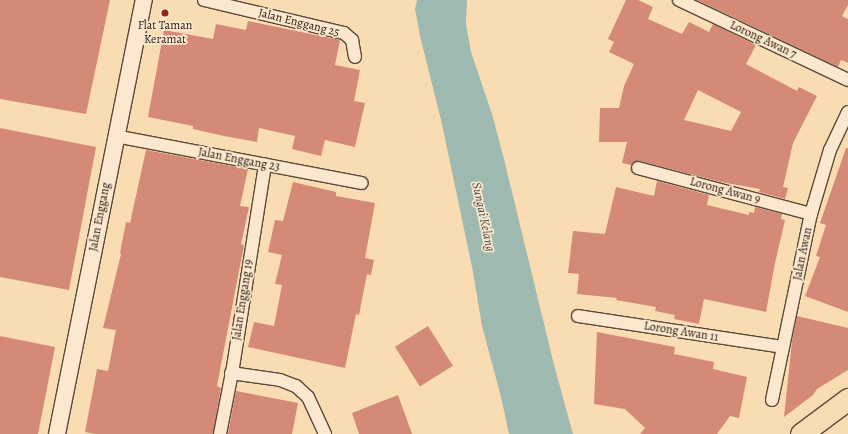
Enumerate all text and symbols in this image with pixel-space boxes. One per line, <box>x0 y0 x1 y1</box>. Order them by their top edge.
street label: Jalan Enggang 25 <box>257 6 341 40</box>
marker: Flat Taman Keramat <box>160 8 170 18</box>
street label: Lorong Awan 7 <box>727 18 799 62</box>
place label: Flat Taman Keramat <box>138 19 192 47</box>
street label: Jalan Enggang 23 <box>197 145 281 175</box>
street label: Lorong Awan 9 <box>688 175 762 207</box>
street label: Jalan Enggang <box>86 181 114 253</box>
water label: Sungai Kelang <box>468 181 498 253</box>
street label: Jalan Awan <box>790 226 816 282</box>
street label: Jalan Enggang 19 <box>229 258 257 342</box>
street label: Lorong Awan 11 <box>643 319 719 345</box>

